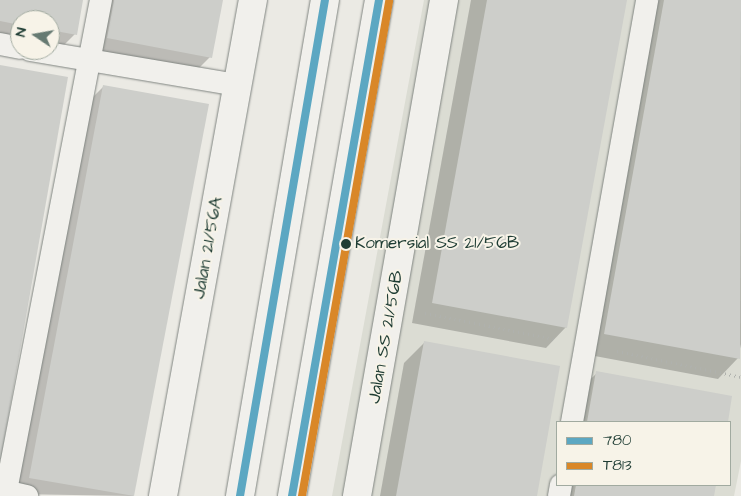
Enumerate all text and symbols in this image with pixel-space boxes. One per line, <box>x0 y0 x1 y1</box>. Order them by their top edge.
north arrow <box>10 10 60 60</box>
text: N <box>11 26 32 38</box>
street label: Jalan 21/56A <box>188 195 228 301</box>
place label: Komersial SS 21/56B <box>355 234 519 254</box>
marker: Komersial SS 21/56B <box>341 239 351 249</box>
street label: Jalan SS 21/56B <box>364 269 408 405</box>
legend <box>556 421 731 486</box>
text: 780 <box>603 430 631 451</box>
text: T813 <box>603 455 632 476</box>

